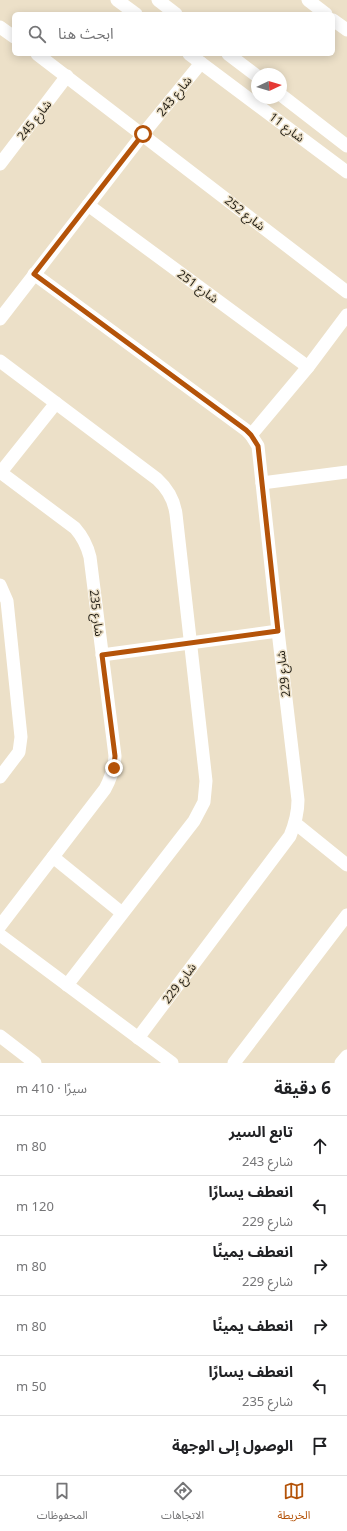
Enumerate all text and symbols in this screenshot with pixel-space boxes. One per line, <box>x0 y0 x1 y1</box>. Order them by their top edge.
search box <box>12 12 335 56</box>
icon: search <box>26 23 48 45</box>
text: ابحث هنا <box>58 23 114 43</box>
north arrow <box>251 68 287 104</box>
street label: شارع 243 <box>153 72 196 120</box>
street label: شارع 245 <box>13 96 56 144</box>
street label: شارع 11 <box>265 108 308 147</box>
route start <box>134 125 152 143</box>
street label: شارع 252 <box>221 192 269 235</box>
street label: شارع 251 <box>173 265 222 308</box>
street label: شارع 235 <box>85 589 108 638</box>
street label: شارع 229 <box>272 649 295 698</box>
route end <box>105 759 123 777</box>
street label: شارع 229 <box>158 959 201 1008</box>
text: 6 دقيقة <box>274 1076 331 1099</box>
text: سيرًا · 410 m <box>16 1079 87 1097</box>
text: تابع السير <box>229 1121 293 1141</box>
icon: ahead <box>309 1135 331 1157</box>
text: 80 m <box>16 1137 46 1155</box>
text: شارع 243 <box>242 1152 293 1170</box>
text: انعطف يسارًا <box>209 1181 293 1201</box>
icon: left <box>309 1195 331 1217</box>
text: 120 m <box>16 1197 54 1215</box>
text: شارع 229 <box>242 1212 293 1230</box>
text: انعطف يمينًا <box>212 1241 293 1261</box>
icon: right <box>309 1255 331 1277</box>
text: 80 m <box>16 1257 46 1275</box>
text: شارع 229 <box>242 1272 293 1290</box>
text: انعطف يمينًا <box>212 1315 293 1335</box>
icon: right <box>309 1315 331 1337</box>
text: 80 m <box>16 1317 46 1335</box>
text: انعطف يسارًا <box>209 1361 293 1381</box>
icon: left <box>309 1375 331 1397</box>
text: 50 m <box>16 1377 46 1395</box>
text: شارع 235 <box>242 1392 293 1410</box>
text: الوصول إلى الوجهة <box>172 1435 293 1455</box>
icon: arrive <box>309 1435 331 1457</box>
tab: المحفوظات <box>37 1480 88 1527</box>
tab: الاتجاهات <box>161 1480 204 1527</box>
tab: الخريطة <box>277 1480 310 1527</box>

